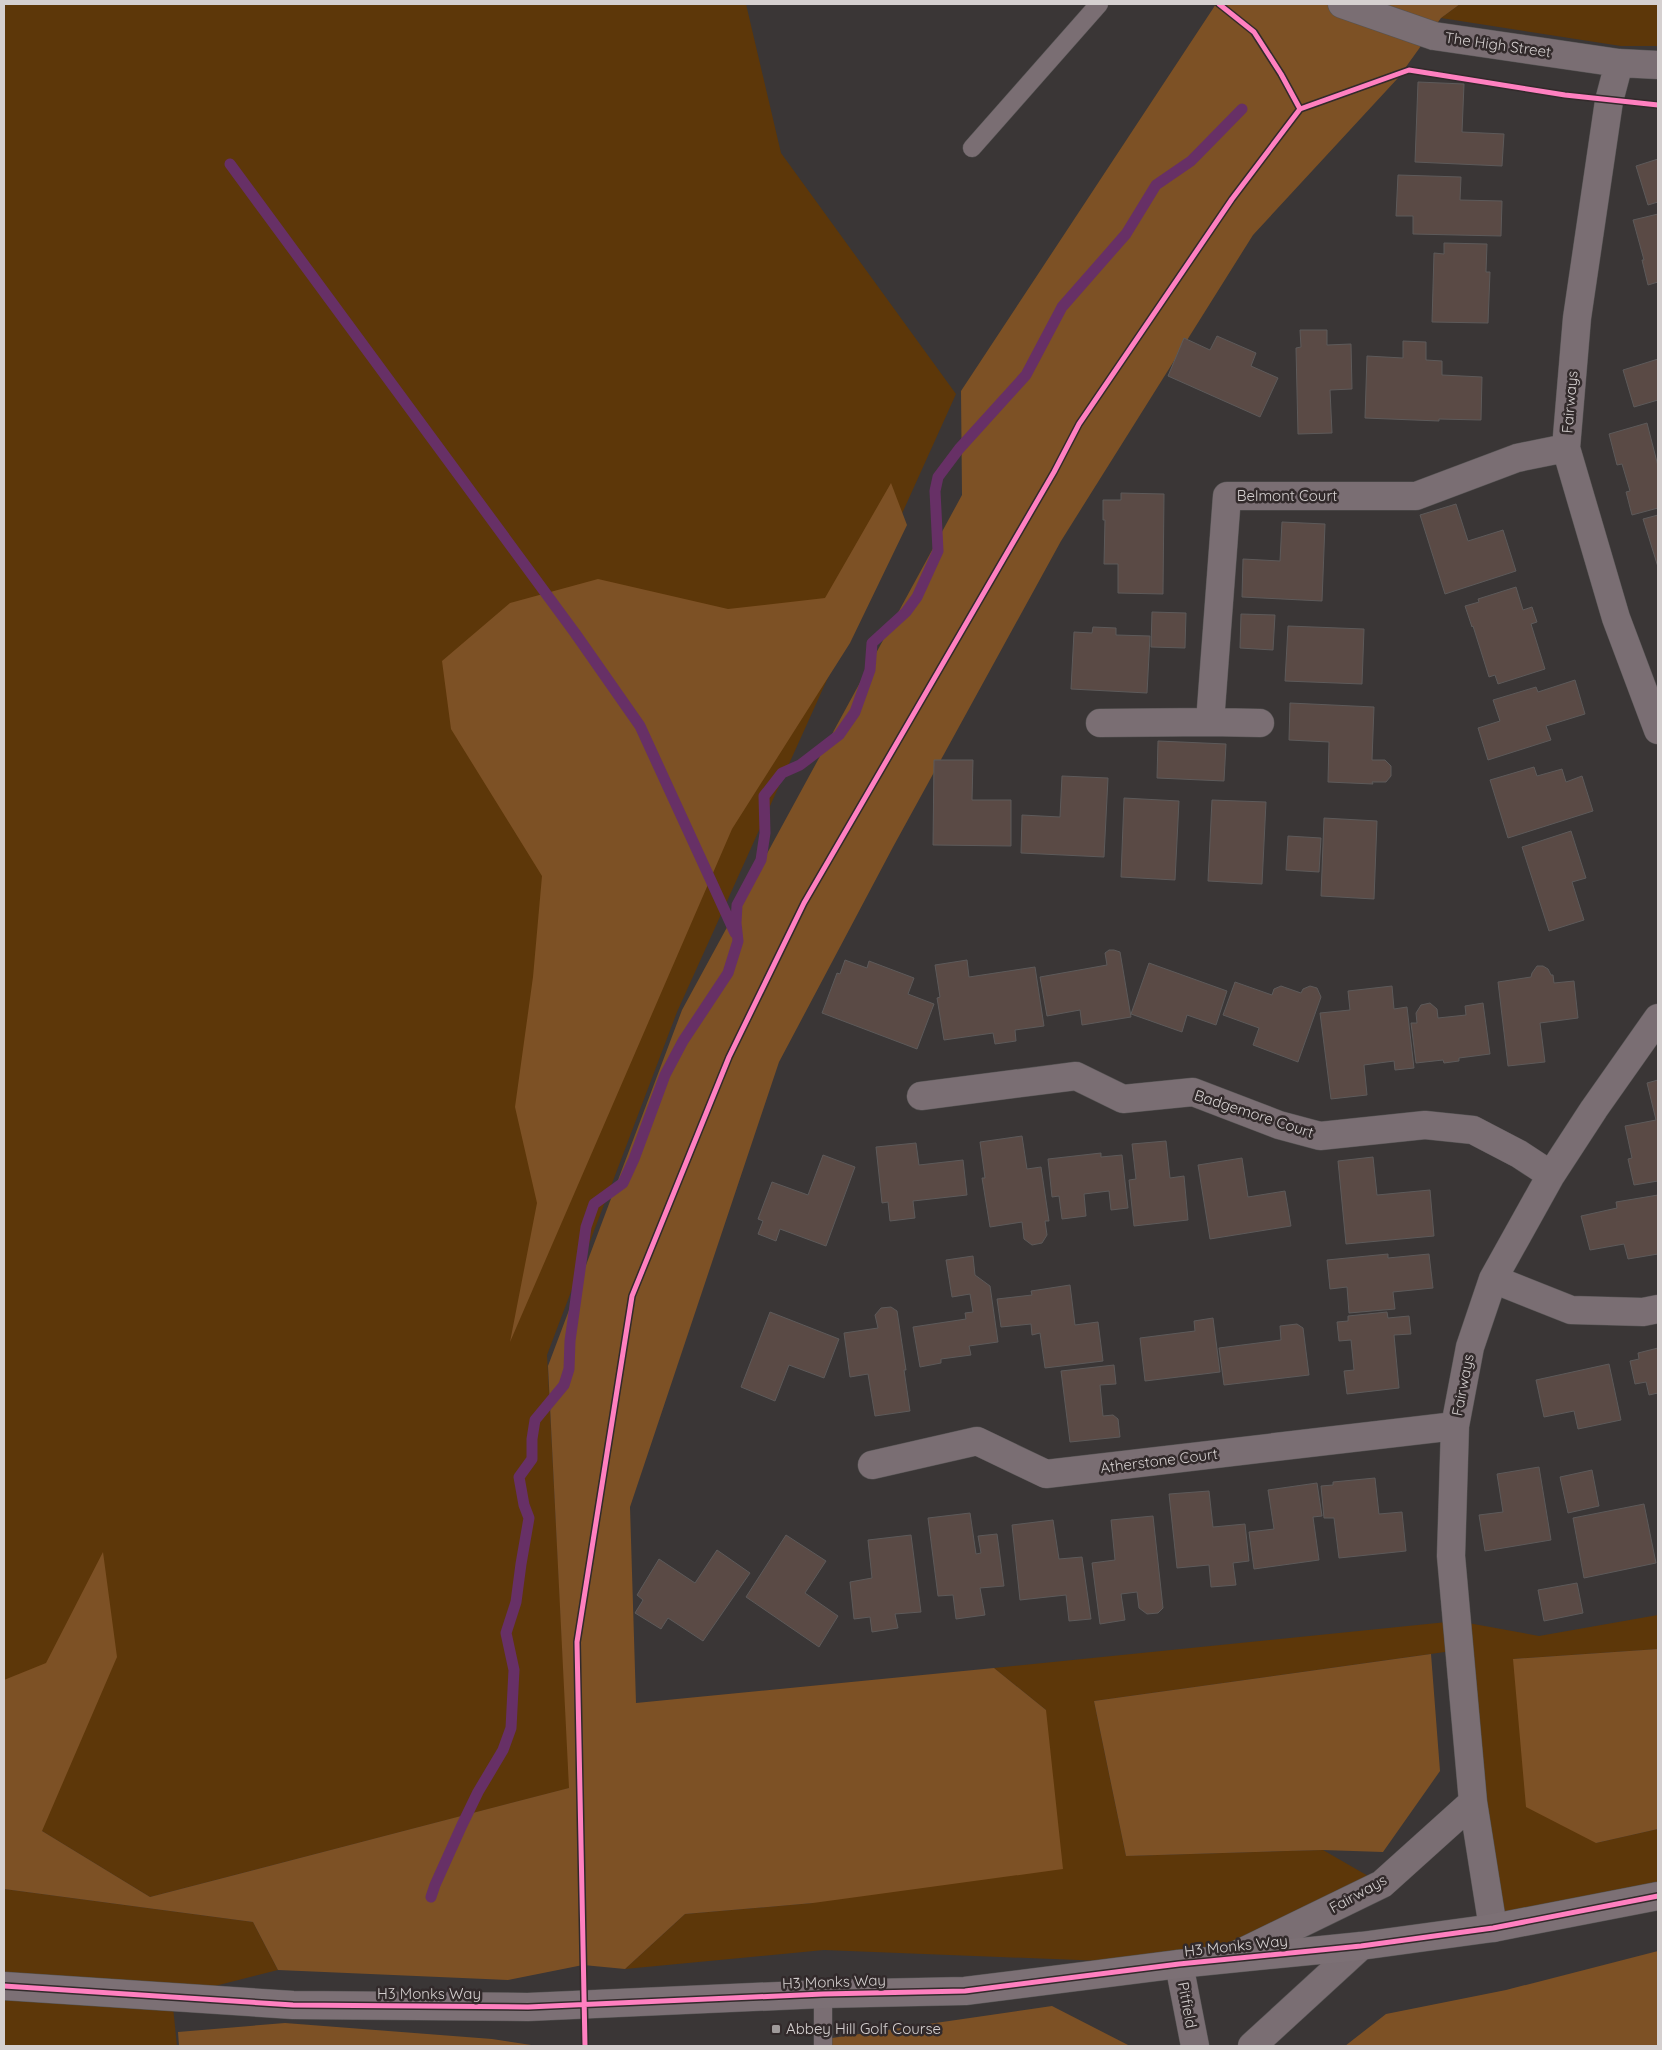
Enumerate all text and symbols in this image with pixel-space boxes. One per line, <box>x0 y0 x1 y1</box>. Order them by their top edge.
street label: The High Street <box>1444 28 1552 61</box>
street label: Fairways <box>1557 370 1582 434</box>
street label: Belmont Court <box>1237 486 1337 505</box>
street label: Badgemore Court <box>1192 1085 1316 1142</box>
street label: Fairways <box>1447 1352 1478 1418</box>
street label: Atherstone Court <box>1099 1444 1219 1477</box>
street label: Fairways <box>1326 1870 1390 1917</box>
street label: H3 Monks Way <box>1183 1931 1289 1960</box>
street label: H3 Monks Way <box>782 1970 886 1993</box>
street label: Pitfield <box>1174 1980 1201 2030</box>
street label: H3 Monks Way <box>377 1984 481 2003</box>
place label: Abbey Hill Golf Course <box>786 2019 941 2038</box>
marker: Abbey Hill Golf Course <box>770 2023 782 2035</box>

